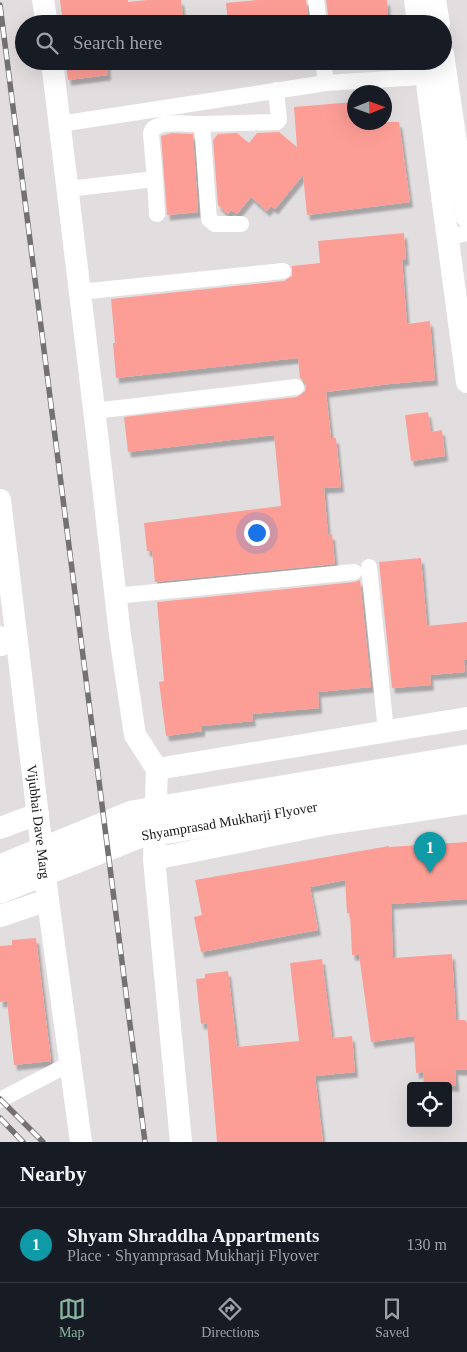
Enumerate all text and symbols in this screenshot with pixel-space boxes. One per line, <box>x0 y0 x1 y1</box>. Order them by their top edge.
search box <box>15 15 452 70</box>
icon: search <box>33 29 61 57</box>
text: Search here <box>73 32 162 53</box>
north arrow <box>347 85 392 130</box>
your location <box>244 520 270 546</box>
street label: Vijubhai Dave Marg <box>24 764 53 880</box>
street label: Shyamprasad Mukharji Flyover <box>140 799 319 843</box>
pin: 1 <box>414 832 446 873</box>
map controls <box>407 1082 452 1127</box>
button: locate <box>407 1082 452 1127</box>
text: Nearby <box>20 1162 87 1186</box>
text: Shyam Shraddha Appartments <box>67 1225 319 1246</box>
text: 1 <box>32 1236 40 1253</box>
text: 130 m <box>407 1236 447 1253</box>
text: Place · Shyamprasad Mukharji Flyover <box>67 1247 319 1264</box>
tab: Map <box>58 1295 86 1341</box>
tab: Directions <box>201 1295 260 1341</box>
tab: Saved <box>375 1295 409 1341</box>

